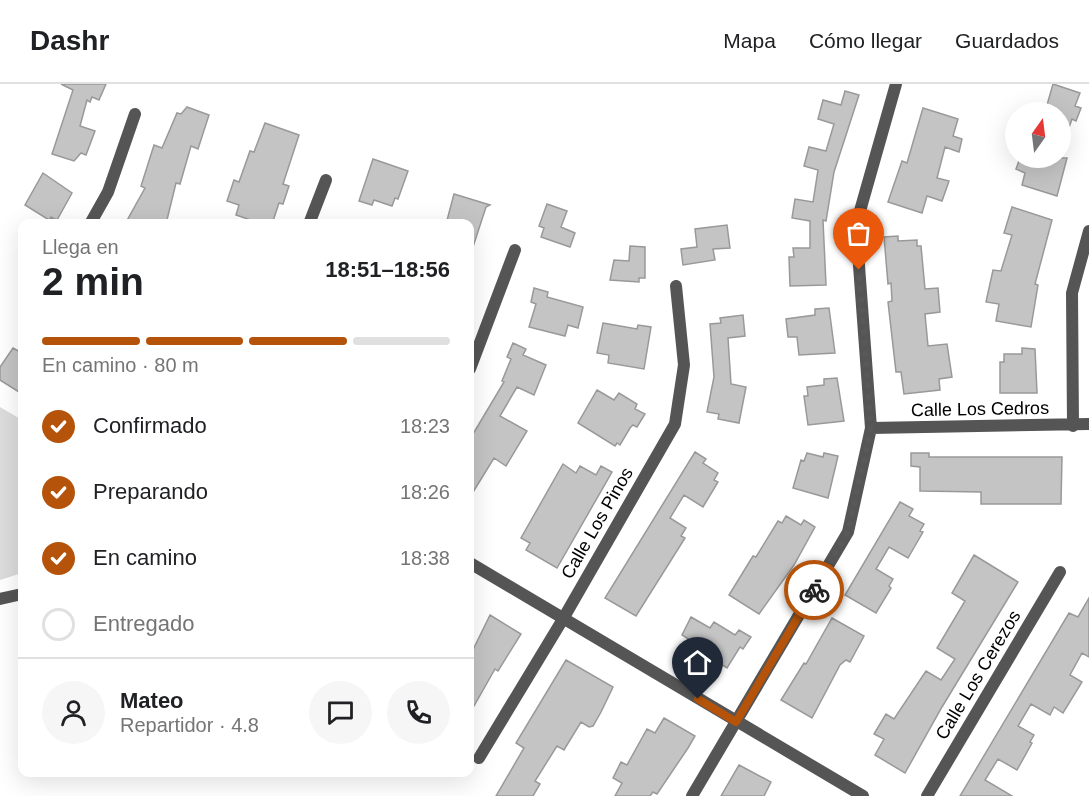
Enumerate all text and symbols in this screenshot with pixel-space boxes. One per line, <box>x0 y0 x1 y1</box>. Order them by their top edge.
text: Dashr <box>30 25 109 56</box>
text: Mapa <box>723 29 776 52</box>
text: Cómo llegar <box>809 29 922 52</box>
text: Guardados <box>955 29 1059 52</box>
north arrow <box>1005 102 1071 168</box>
map controls <box>1005 102 1071 168</box>
pin <box>833 208 884 270</box>
icon: bag <box>842 217 875 250</box>
text: Llega en <box>42 236 119 258</box>
text: 18:51–18:56 <box>325 257 450 282</box>
text: 2 min <box>42 260 144 303</box>
text: En camino · 80 m <box>42 354 199 376</box>
street label: Calle Los Cedros <box>911 398 1049 420</box>
icon: check <box>42 410 75 443</box>
text: Confirmado <box>93 413 207 438</box>
text: 18:23 <box>400 415 450 437</box>
street label: Calle Los Pinos <box>557 464 637 582</box>
icon: check <box>42 476 75 509</box>
text: Preparando <box>93 479 208 504</box>
text: 18:26 <box>400 481 450 503</box>
icon: check <box>42 542 75 575</box>
text: En camino <box>93 545 197 570</box>
text: 18:38 <box>400 547 450 569</box>
courier <box>784 560 844 620</box>
icon: bike <box>798 574 831 607</box>
street label: Calle Los Cerezos <box>932 607 1024 743</box>
text: Entregado <box>93 611 195 636</box>
pin <box>672 637 723 699</box>
icon: home <box>681 646 714 679</box>
button: person <box>42 681 105 744</box>
button: chat <box>309 681 372 744</box>
button: phone <box>387 681 450 744</box>
text: Mateo <box>120 688 184 713</box>
text: Repartidor · 4.8 <box>120 714 259 736</box>

